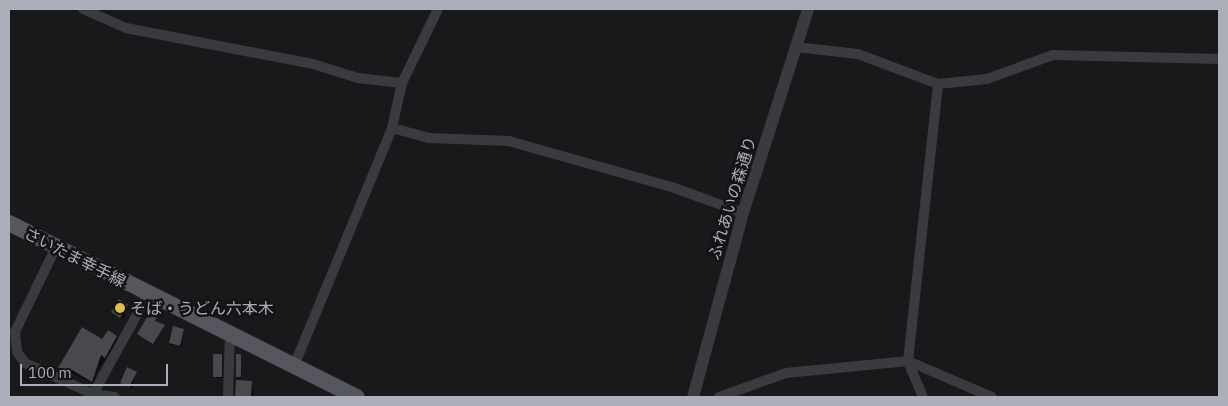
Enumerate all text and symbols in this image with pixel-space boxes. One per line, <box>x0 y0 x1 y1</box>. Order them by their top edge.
street label: ふれあいの森通り <box>704 134 760 262</box>
street label: さいたま幸手線 <box>21 223 129 291</box>
place label: そば・うどん六本木 <box>130 298 274 318</box>
marker: そば・うどん六本木 <box>114 302 126 314</box>
scale bar <box>22 354 170 386</box>
text: 100 m <box>28 363 72 382</box>

